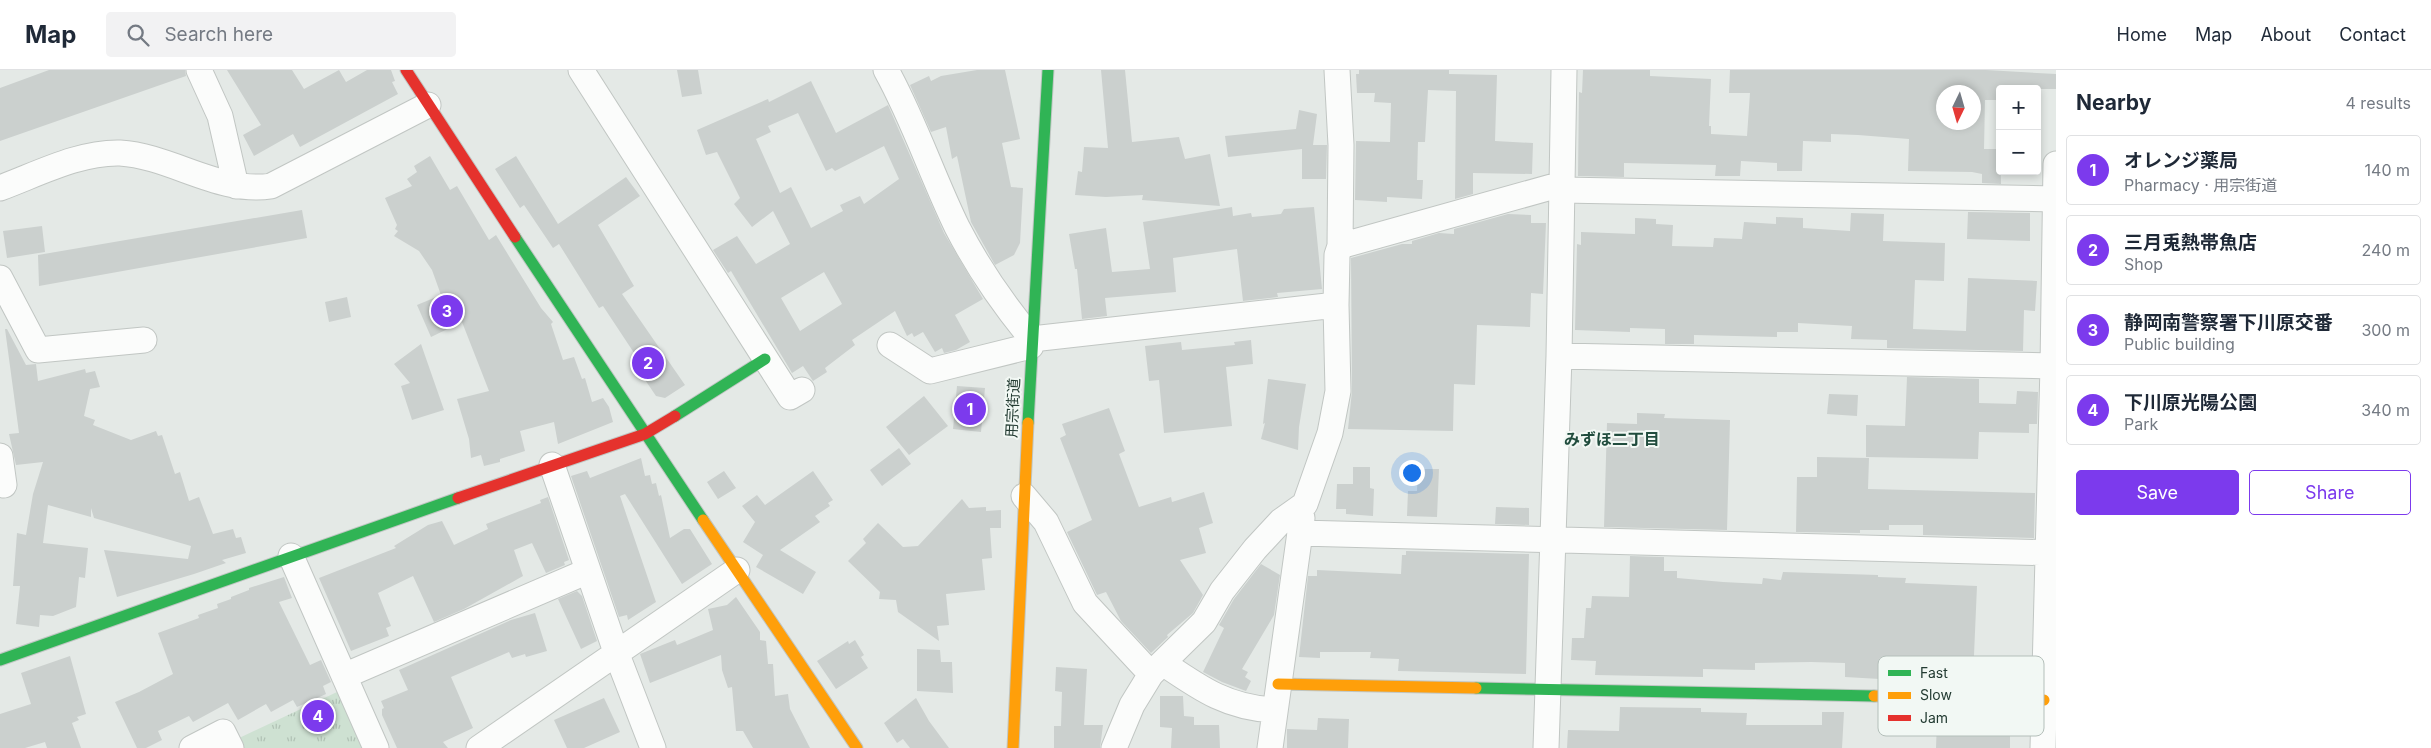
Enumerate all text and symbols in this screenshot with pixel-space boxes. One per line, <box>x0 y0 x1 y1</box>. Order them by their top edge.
search box <box>106 12 456 57</box>
text: Map <box>25 20 76 49</box>
icon: search <box>124 21 152 49</box>
text: Search here <box>164 23 273 46</box>
text: Home <box>2117 24 2167 45</box>
text: Map <box>2195 24 2232 45</box>
text: About <box>2260 24 2311 45</box>
text: Contact <box>2339 24 2406 45</box>
north arrow <box>1936 85 1981 130</box>
map controls <box>1996 85 2041 175</box>
button: + <box>1996 85 2041 130</box>
text: Nearby <box>2076 90 2151 115</box>
text: 4 results <box>2346 93 2411 113</box>
button: − <box>1996 130 2041 175</box>
text: オレンジ薬局 <box>2124 149 2238 172</box>
text: 1 <box>2090 160 2096 180</box>
text: 140 m <box>2365 160 2410 180</box>
text: Pharmacy · 用宗街道 <box>2124 175 2277 195</box>
text: 三月兎熱帯魚店 <box>2124 231 2257 254</box>
text: 2 <box>2088 240 2098 260</box>
text: 240 m <box>2362 240 2410 260</box>
text: Shop <box>2124 254 2163 274</box>
pin: 3 <box>431 292 463 330</box>
text: 静岡南警察署下川原交番 <box>2124 311 2333 334</box>
text: 3 <box>2088 320 2098 340</box>
text: 300 m <box>2361 320 2410 340</box>
text: Public building <box>2124 334 2235 354</box>
pin: 2 <box>632 344 664 382</box>
street label: 用宗街道 <box>1001 378 1024 438</box>
pin: 1 <box>954 390 986 428</box>
text: 下川原光陽公園 <box>2124 391 2257 414</box>
text: 4 <box>2088 400 2098 420</box>
text: 340 m <box>2361 400 2410 420</box>
text: Park <box>2124 414 2158 434</box>
district label: みずほ二丁目 <box>1564 429 1660 449</box>
your location <box>1399 460 1425 486</box>
button: Save <box>2076 470 2239 515</box>
button: Share <box>2249 470 2411 515</box>
legend <box>1878 656 2044 736</box>
text: Fast <box>1920 664 1948 681</box>
text: Slow <box>1920 686 1952 703</box>
pin: 4 <box>302 697 334 735</box>
text: Jam <box>1920 709 1948 726</box>

